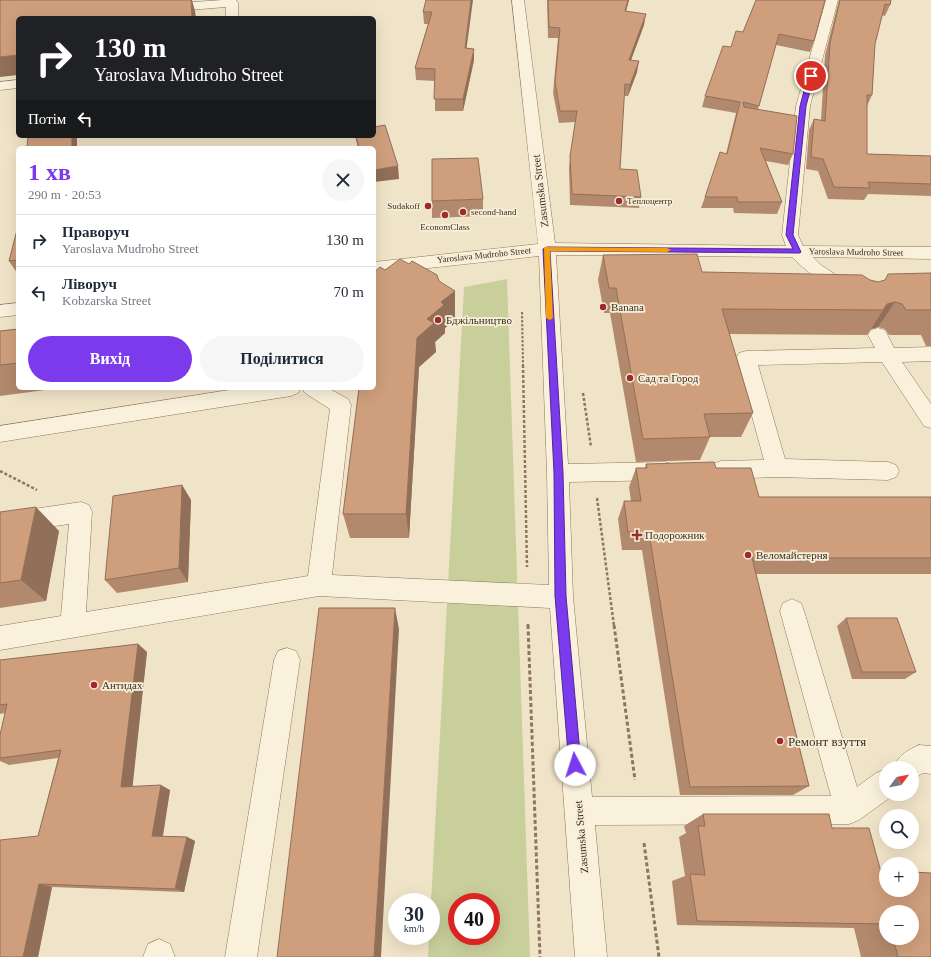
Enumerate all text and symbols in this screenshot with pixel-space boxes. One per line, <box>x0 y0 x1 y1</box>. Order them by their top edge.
icon: right <box>28 32 80 84</box>
text: 130 m <box>94 32 166 63</box>
pin <box>794 59 828 93</box>
text: Yaroslava Mudroho Street <box>94 65 283 85</box>
icon: arrive <box>800 65 822 87</box>
icon: left <box>74 108 96 130</box>
text: Потім <box>28 111 66 127</box>
street label: Zasumska Street <box>530 154 550 228</box>
text: 1 хв <box>28 159 71 185</box>
button: close <box>322 159 364 201</box>
text: 290 m · 20:53 <box>28 187 101 202</box>
marker: Теплоцентр <box>614 196 624 206</box>
place label: Теплоцентр <box>627 196 673 206</box>
place label: Sudakoff <box>387 201 420 211</box>
marker: Sudakoff <box>423 201 433 211</box>
marker: second-hand <box>458 207 468 217</box>
place label: second-hand <box>471 207 517 217</box>
marker: EconomClass <box>440 210 450 220</box>
place label: EconomClass <box>420 222 470 232</box>
text: Праворуч <box>62 224 129 240</box>
icon: right <box>28 230 50 252</box>
text: 130 m <box>326 232 364 248</box>
text: Yaroslava Mudroho Street <box>62 241 199 256</box>
street label: Yaroslava Mudroho Street <box>436 245 532 265</box>
street label: Yaroslava Mudroho Street <box>809 246 904 258</box>
text: Ліворуч <box>62 276 117 292</box>
icon: left <box>28 282 50 304</box>
text: 70 m <box>334 284 364 300</box>
text: Kobzarska Street <box>62 293 151 308</box>
place label: Banana <box>611 301 644 313</box>
marker: Banana <box>598 302 608 312</box>
place label: Бджільництво <box>446 314 512 326</box>
marker: Бджільництво <box>433 315 443 325</box>
button: Вихід <box>28 336 192 382</box>
button: Поділитися <box>200 336 364 382</box>
place label: Сад та Город <box>638 372 699 384</box>
marker: Сад та Город <box>625 373 635 383</box>
place label: Подорожник <box>645 529 705 541</box>
marker: Подорожник <box>632 530 642 540</box>
place label: Веломайстерня <box>756 549 828 561</box>
marker: Веломайстерня <box>743 550 753 560</box>
place label: Антидах <box>102 679 143 691</box>
marker: Антидах <box>89 680 99 690</box>
place label: Ремонт взуття <box>788 734 866 749</box>
marker: Ремонт взуття <box>775 736 785 746</box>
position arrow <box>554 744 596 786</box>
north arrow <box>879 761 919 801</box>
map controls <box>879 761 919 945</box>
street label: Zasumska Street <box>572 800 590 874</box>
button: search <box>879 809 919 849</box>
button: + <box>879 857 919 897</box>
speed limit sign: 40 <box>448 893 500 945</box>
text: 30 <box>404 903 424 925</box>
button: − <box>879 905 919 945</box>
text: km/h <box>404 923 424 934</box>

